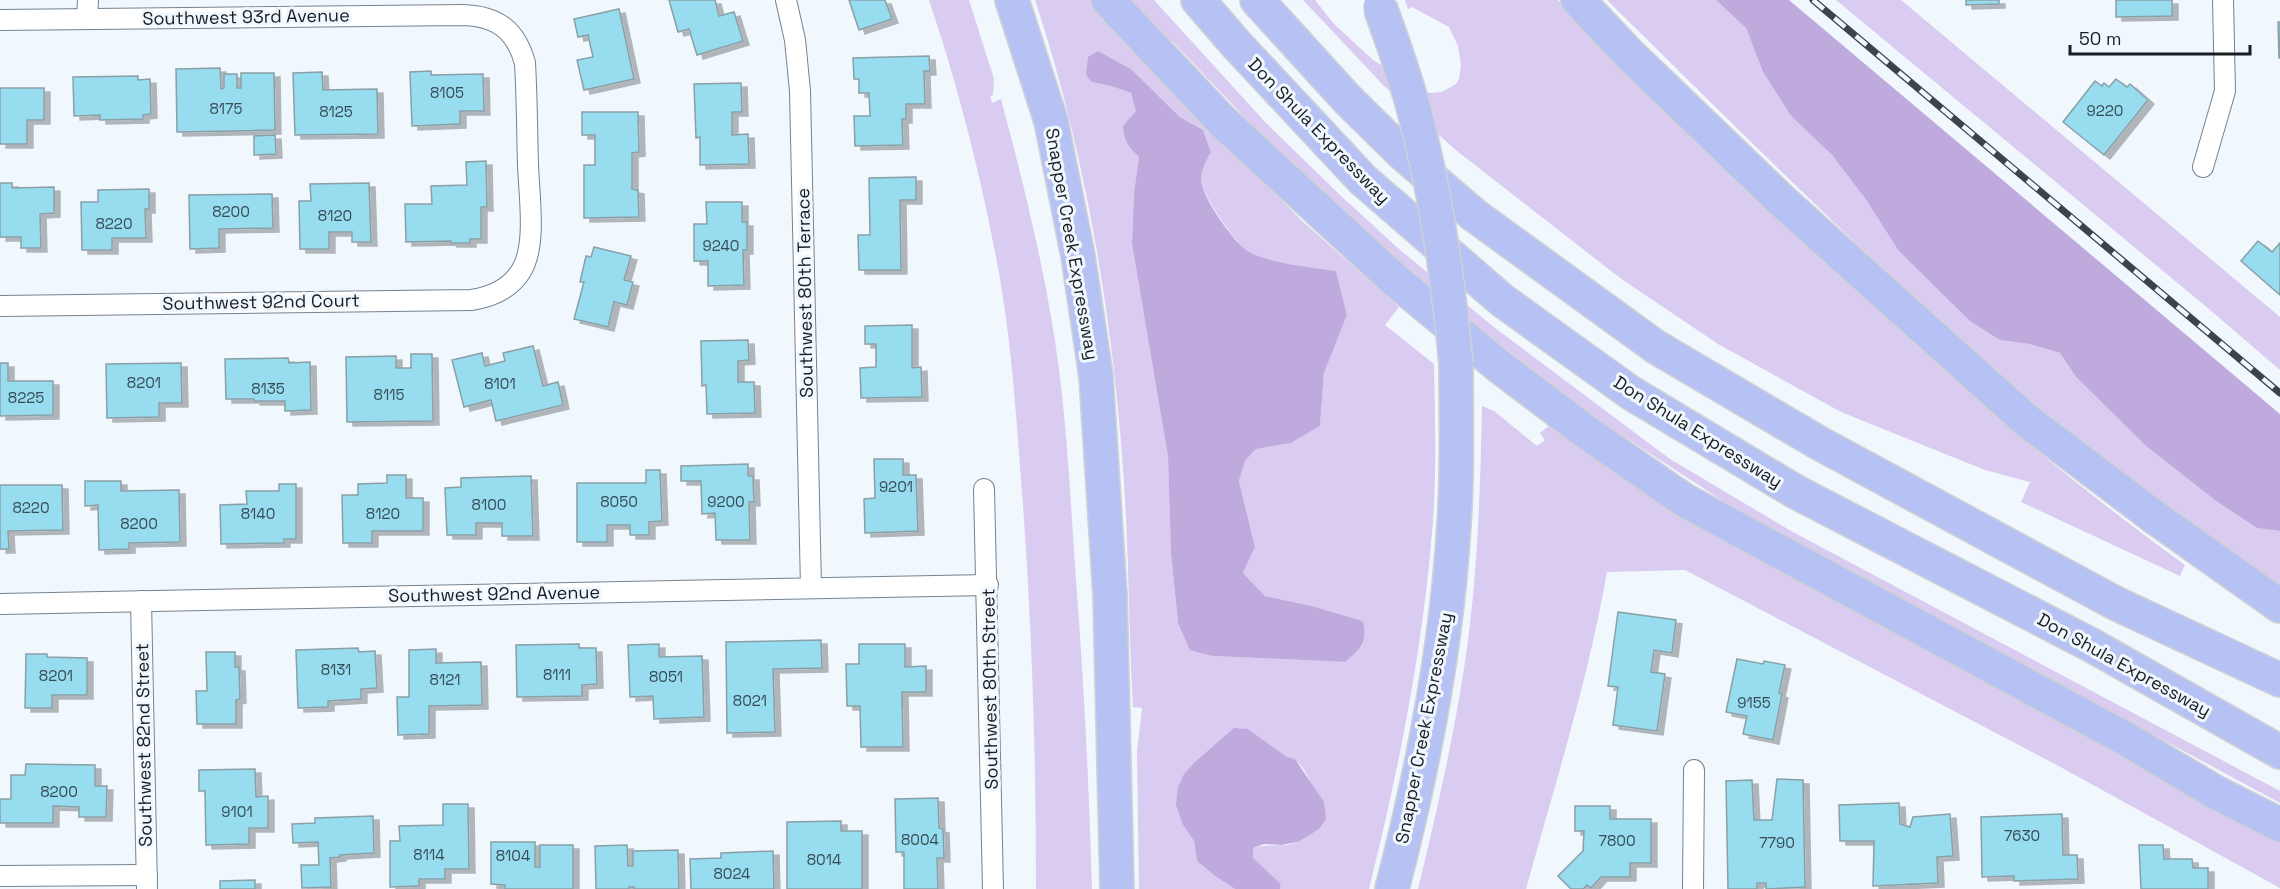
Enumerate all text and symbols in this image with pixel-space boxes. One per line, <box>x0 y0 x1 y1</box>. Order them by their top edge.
street label: Southwest 93rd Avenue <box>142 3 350 30</box>
scale bar <box>2070 18 2250 56</box>
text: 50 m <box>2079 27 2121 50</box>
street label: Don Shula Expressway <box>1243 53 1395 209</box>
house number: 8105 <box>430 83 464 102</box>
house number: 8175 <box>209 99 243 118</box>
house number: 9220 <box>2087 101 2123 120</box>
house number: 8125 <box>319 102 353 121</box>
street label: Snapper Creek Expressway <box>1041 126 1104 362</box>
street label: Southwest 80th Terrace <box>791 188 818 398</box>
house number: 8200 <box>212 202 250 221</box>
house number: 8120 <box>318 206 352 225</box>
house number: 8220 <box>95 214 133 233</box>
house number: 9240 <box>703 236 739 255</box>
street label: Southwest 92nd Court <box>162 288 360 315</box>
street label: Don Shula Expressway <box>1610 370 1787 493</box>
house number: 8201 <box>127 373 161 392</box>
house number: 8101 <box>484 374 516 393</box>
house number: 8135 <box>251 379 285 398</box>
house number: 8115 <box>374 385 404 404</box>
house number: 8225 <box>8 388 44 407</box>
house number: 9201 <box>879 477 913 496</box>
house number: 8050 <box>600 492 638 511</box>
house number: 9200 <box>707 492 745 511</box>
house number: 8100 <box>472 495 506 514</box>
house number: 8220 <box>12 498 50 517</box>
house number: 8140 <box>241 504 275 523</box>
house number: 8120 <box>366 504 400 523</box>
house number: 8200 <box>120 514 158 533</box>
street label: Southwest 92nd Avenue <box>388 580 600 607</box>
street label: Southwest 80th Street <box>976 588 1003 790</box>
street label: Don Shula Expressway <box>2033 607 2215 722</box>
street label: Snapper Creek Expressway <box>1390 610 1457 845</box>
street label: Southwest 82nd Street <box>130 643 157 847</box>
house number: 8131 <box>321 660 351 679</box>
house number: 8111 <box>543 665 571 684</box>
house number: 8201 <box>39 666 73 685</box>
house number: 8051 <box>649 667 683 686</box>
house number: 8121 <box>430 670 460 689</box>
house number: 8021 <box>733 691 767 710</box>
house number: 9155 <box>1737 693 1771 712</box>
house number: 8200 <box>40 782 78 801</box>
house number: 9101 <box>221 802 253 821</box>
house number: 7630 <box>2004 826 2040 845</box>
house number: 8004 <box>901 830 939 849</box>
house number: 7800 <box>1599 831 1636 850</box>
house number: 7790 <box>1759 833 1795 852</box>
house number: 8114 <box>413 845 445 864</box>
house number: 8104 <box>496 846 530 865</box>
house number: 8014 <box>807 850 841 869</box>
house number: 8024 <box>714 864 750 883</box>

